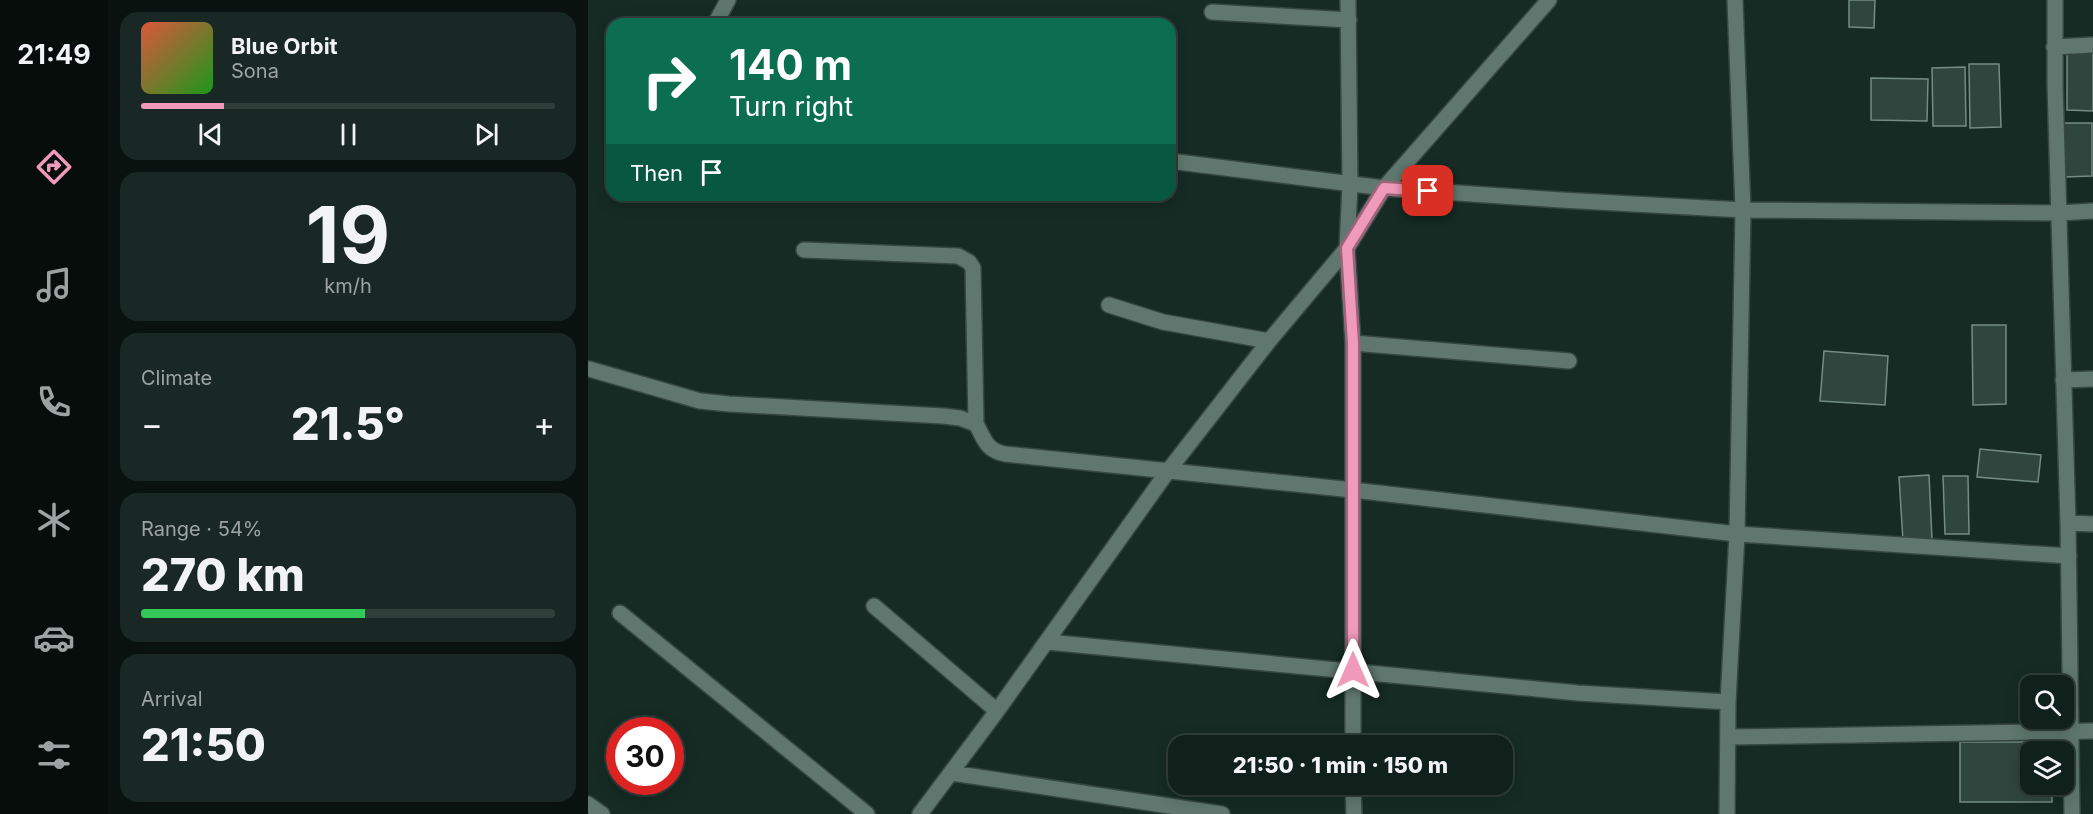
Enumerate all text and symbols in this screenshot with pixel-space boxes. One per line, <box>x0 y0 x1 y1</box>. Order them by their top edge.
text: Blue Orbit <box>231 33 338 59</box>
text: 21:49 <box>17 38 91 71</box>
text: 140 m <box>729 39 852 90</box>
icon: right <box>630 42 708 120</box>
text: Sona <box>231 59 279 83</box>
text: Turn right <box>729 90 853 123</box>
icon: previous <box>194 118 227 151</box>
icon: pause <box>332 118 365 151</box>
icon: next <box>470 118 503 151</box>
icon: directions <box>33 146 75 188</box>
icon: arrive <box>695 156 728 189</box>
text: Then <box>630 160 683 186</box>
pin <box>1402 165 1453 216</box>
icon: arrive <box>1411 174 1444 207</box>
text: 19 <box>306 187 390 282</box>
icon: music <box>33 264 75 306</box>
text: km/h <box>324 274 372 298</box>
text: Climate <box>141 366 212 390</box>
icon: phone <box>33 381 75 423</box>
text: 21.5° <box>291 396 405 451</box>
text: − <box>141 404 163 444</box>
text: + <box>533 404 555 444</box>
icon: climate <box>33 499 75 541</box>
text: Range · 54% <box>141 517 262 541</box>
text: 270 km <box>141 547 305 602</box>
icon: car <box>33 617 75 659</box>
position arrow <box>1321 638 1385 702</box>
map controls <box>2020 675 2074 795</box>
button: search <box>2020 675 2074 729</box>
text: Arrival <box>141 687 203 711</box>
text: 21:50 <box>141 717 266 772</box>
speed limit sign: 30 <box>606 717 684 795</box>
icon: filters <box>33 734 75 776</box>
button: layers <box>2020 741 2074 795</box>
text: 21:50 · 1 min · 150 m <box>1233 752 1448 778</box>

